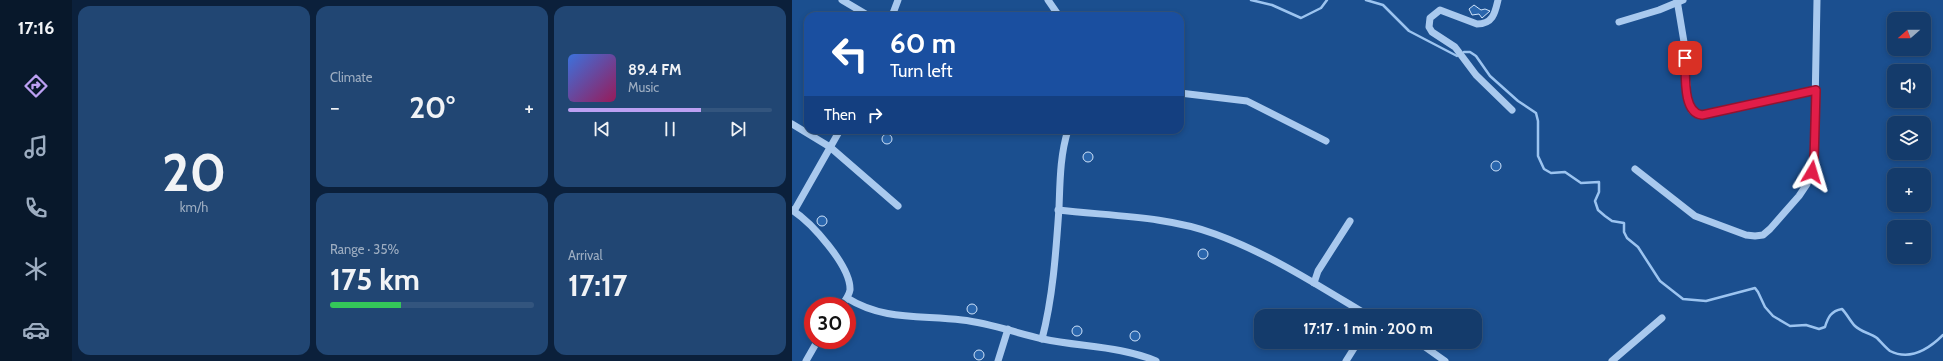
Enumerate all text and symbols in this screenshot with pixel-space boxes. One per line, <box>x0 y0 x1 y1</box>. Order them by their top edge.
north arrow <box>1887 12 1931 56</box>
map controls <box>1887 12 1931 264</box>
text: 17:16 <box>18 17 54 39</box>
text: 60 m <box>890 26 956 60</box>
icon: left <box>824 28 876 80</box>
pin <box>1668 41 1702 75</box>
icon: arrive <box>1674 47 1696 69</box>
text: Turn left <box>890 60 953 82</box>
text: 89.4 FM <box>628 61 681 79</box>
button: sound <box>1887 64 1931 108</box>
text: Climate <box>330 69 372 85</box>
icon: directions <box>22 72 50 100</box>
text: Music <box>628 79 659 95</box>
text: 20° <box>409 89 455 126</box>
text: − <box>330 94 340 121</box>
text: + <box>524 94 534 121</box>
icon: right <box>864 104 886 126</box>
text: Then <box>824 106 856 124</box>
button: layers <box>1887 116 1931 160</box>
icon: previous <box>591 118 613 140</box>
icon: pause <box>659 118 681 140</box>
icon: next <box>727 118 749 140</box>
icon: music <box>22 133 50 161</box>
text: 20 <box>162 141 226 204</box>
position arrow <box>1791 151 1833 193</box>
button: + <box>1887 168 1931 212</box>
icon: phone <box>22 194 50 222</box>
text: km/h <box>180 199 208 215</box>
button: − <box>1887 220 1931 264</box>
text: Range · 35% <box>330 241 399 257</box>
text: Arrival <box>568 247 603 263</box>
icon: climate <box>22 255 50 283</box>
text: 175 km <box>330 261 420 298</box>
text: 17:17 <box>568 267 627 304</box>
speed limit sign: 30 <box>804 297 856 349</box>
icon: car <box>22 316 50 344</box>
text: 17:17 · 1 min · 200 m <box>1303 320 1433 338</box>

